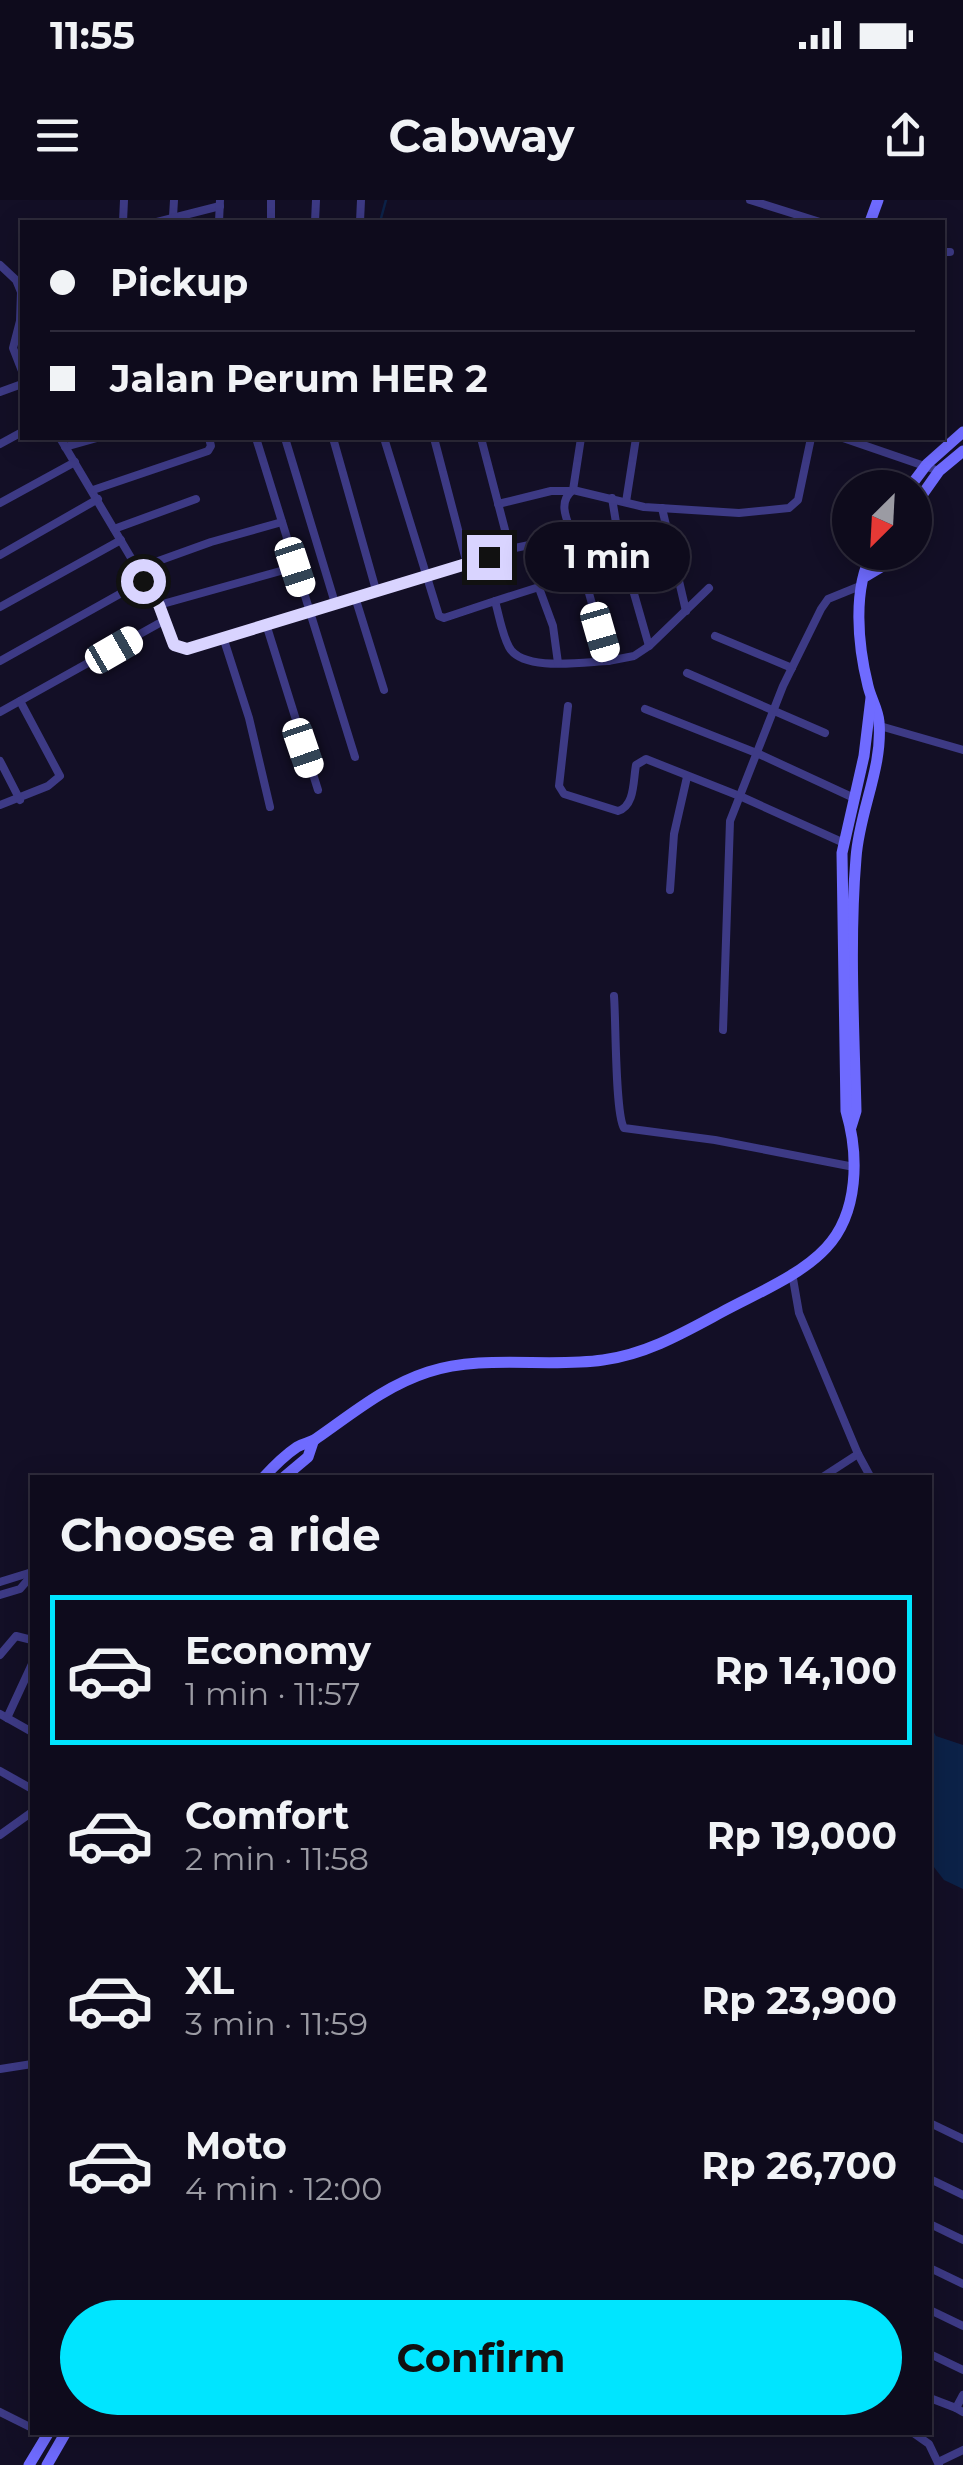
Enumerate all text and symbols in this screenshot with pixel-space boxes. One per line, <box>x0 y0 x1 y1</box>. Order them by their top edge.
text: 11:55 <box>50 12 135 59</box>
icon: menu <box>30 108 85 163</box>
text: Cabway <box>388 108 575 163</box>
icon: share <box>878 108 933 163</box>
text: Pickup <box>110 259 248 306</box>
text: Jalan Perum HER 2 <box>110 355 488 402</box>
north arrow <box>832 470 932 570</box>
map controls <box>832 470 932 570</box>
callout: 1 min <box>524 522 689 592</box>
car <box>271 534 319 600</box>
route end <box>467 535 512 580</box>
text: 1 min <box>564 537 651 576</box>
route start <box>121 559 166 604</box>
car <box>577 599 623 665</box>
car <box>81 622 147 678</box>
car <box>279 715 327 781</box>
text: Choose a ride <box>60 1507 381 1562</box>
icon: car <box>65 1625 155 1715</box>
text: Economy <box>185 1627 371 1674</box>
text: Rp 14,100 <box>714 1647 897 1694</box>
text: 1 min · 11:57 <box>185 1674 360 1713</box>
icon: car <box>65 1790 155 1880</box>
text: Comfort <box>185 1792 349 1839</box>
text: Rp 19,000 <box>707 1812 897 1859</box>
text: 2 min · 11:58 <box>185 1839 369 1878</box>
icon: car <box>65 1955 155 2045</box>
text: XL <box>185 1957 234 2004</box>
text: Rp 23,900 <box>701 1977 897 2024</box>
text: 3 min · 11:59 <box>185 2004 368 2043</box>
icon: car <box>65 2120 155 2210</box>
text: Moto <box>185 2122 287 2169</box>
text: Rp 26,700 <box>701 2142 897 2189</box>
text: 4 min · 12:00 <box>185 2169 382 2208</box>
button: Confirm <box>60 2300 902 2415</box>

